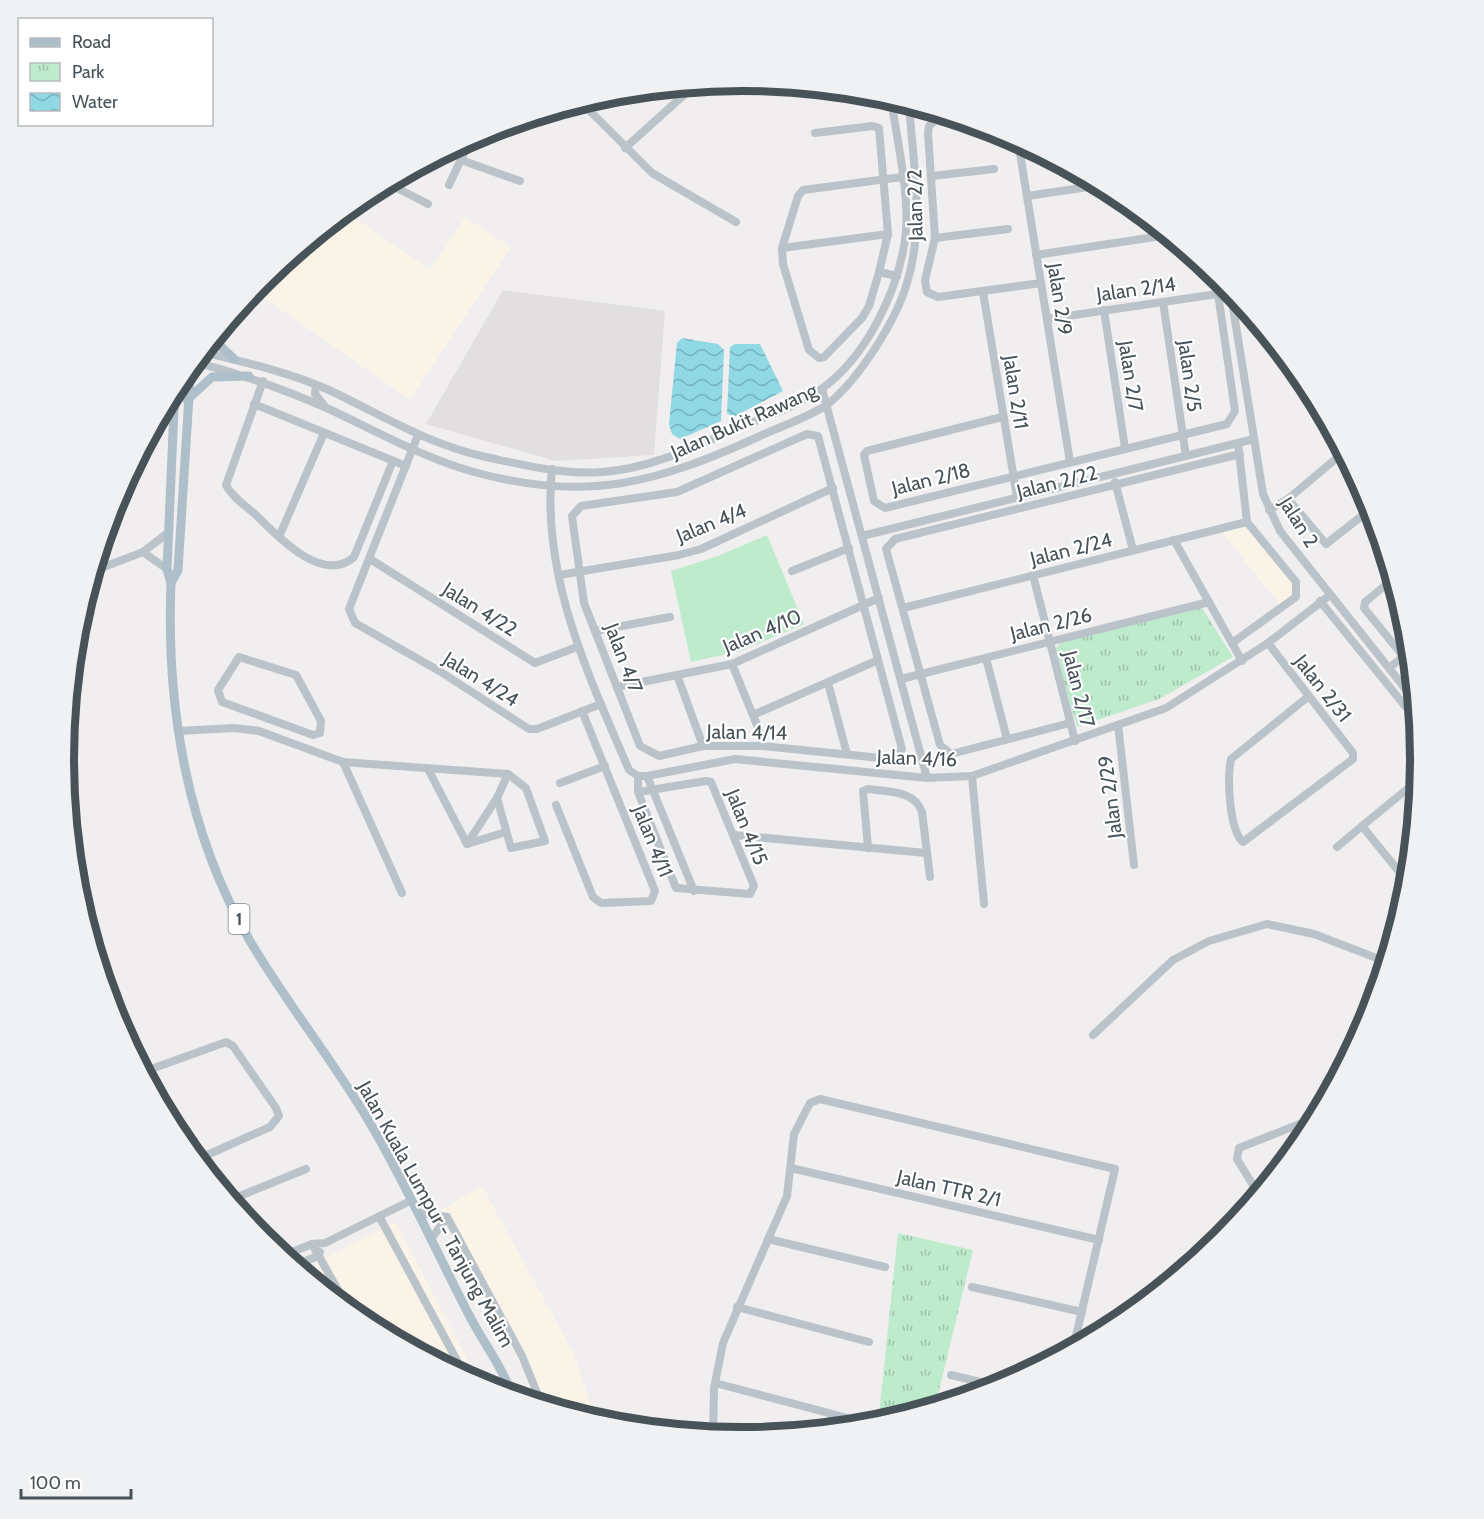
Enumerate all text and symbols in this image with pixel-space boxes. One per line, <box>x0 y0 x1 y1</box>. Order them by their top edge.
legend <box>18 18 213 126</box>
text: Road <box>72 31 111 53</box>
text: Park <box>72 61 105 83</box>
text: Water <box>72 91 118 113</box>
street label: Jalan 2/2 <box>902 169 928 242</box>
street label: Jalan 2/9 <box>1042 260 1078 337</box>
street label: Jalan 2/14 <box>1094 272 1177 307</box>
street label: Jalan 2/7 <box>1113 338 1148 413</box>
street label: Jalan 2/5 <box>1173 338 1207 413</box>
street label: Jalan 2/11 <box>998 352 1034 431</box>
street label: Jalan Bukit Rawang <box>666 378 822 464</box>
street label: Jalan 2/18 <box>888 458 973 501</box>
street label: Jalan 2/22 <box>1013 460 1100 504</box>
street label: Jalan 2 <box>1274 491 1324 552</box>
street label: Jalan 4/4 <box>672 498 750 548</box>
street label: Jalan 2/24 <box>1027 527 1115 571</box>
street label: Jalan 4/22 <box>437 576 522 641</box>
street label: Jalan 2/26 <box>1007 602 1094 646</box>
street label: Jalan 4/10 <box>718 604 805 659</box>
street label: Jalan 4/7 <box>599 619 648 696</box>
street label: Jalan 4/24 <box>438 646 524 712</box>
street label: Jalan 2/17 <box>1058 647 1100 730</box>
street label: Jalan 2/31 <box>1289 649 1357 726</box>
street label: Jalan 4/14 <box>705 719 788 745</box>
street label: Jalan 4/16 <box>875 745 958 771</box>
street label: Jalan 2/29 <box>1093 754 1127 841</box>
street label: Jalan 4/15 <box>721 785 773 869</box>
street label: Jalan 4/11 <box>627 801 678 881</box>
road number: 1 <box>228 904 250 934</box>
street label: Jalan Kuala Lumpur - Tanjung Malim <box>352 1076 519 1351</box>
street label: Jalan TTR 2/1 <box>894 1164 1003 1212</box>
scale bar <box>21 1462 130 1500</box>
text: 100 m <box>30 1472 81 1494</box>

